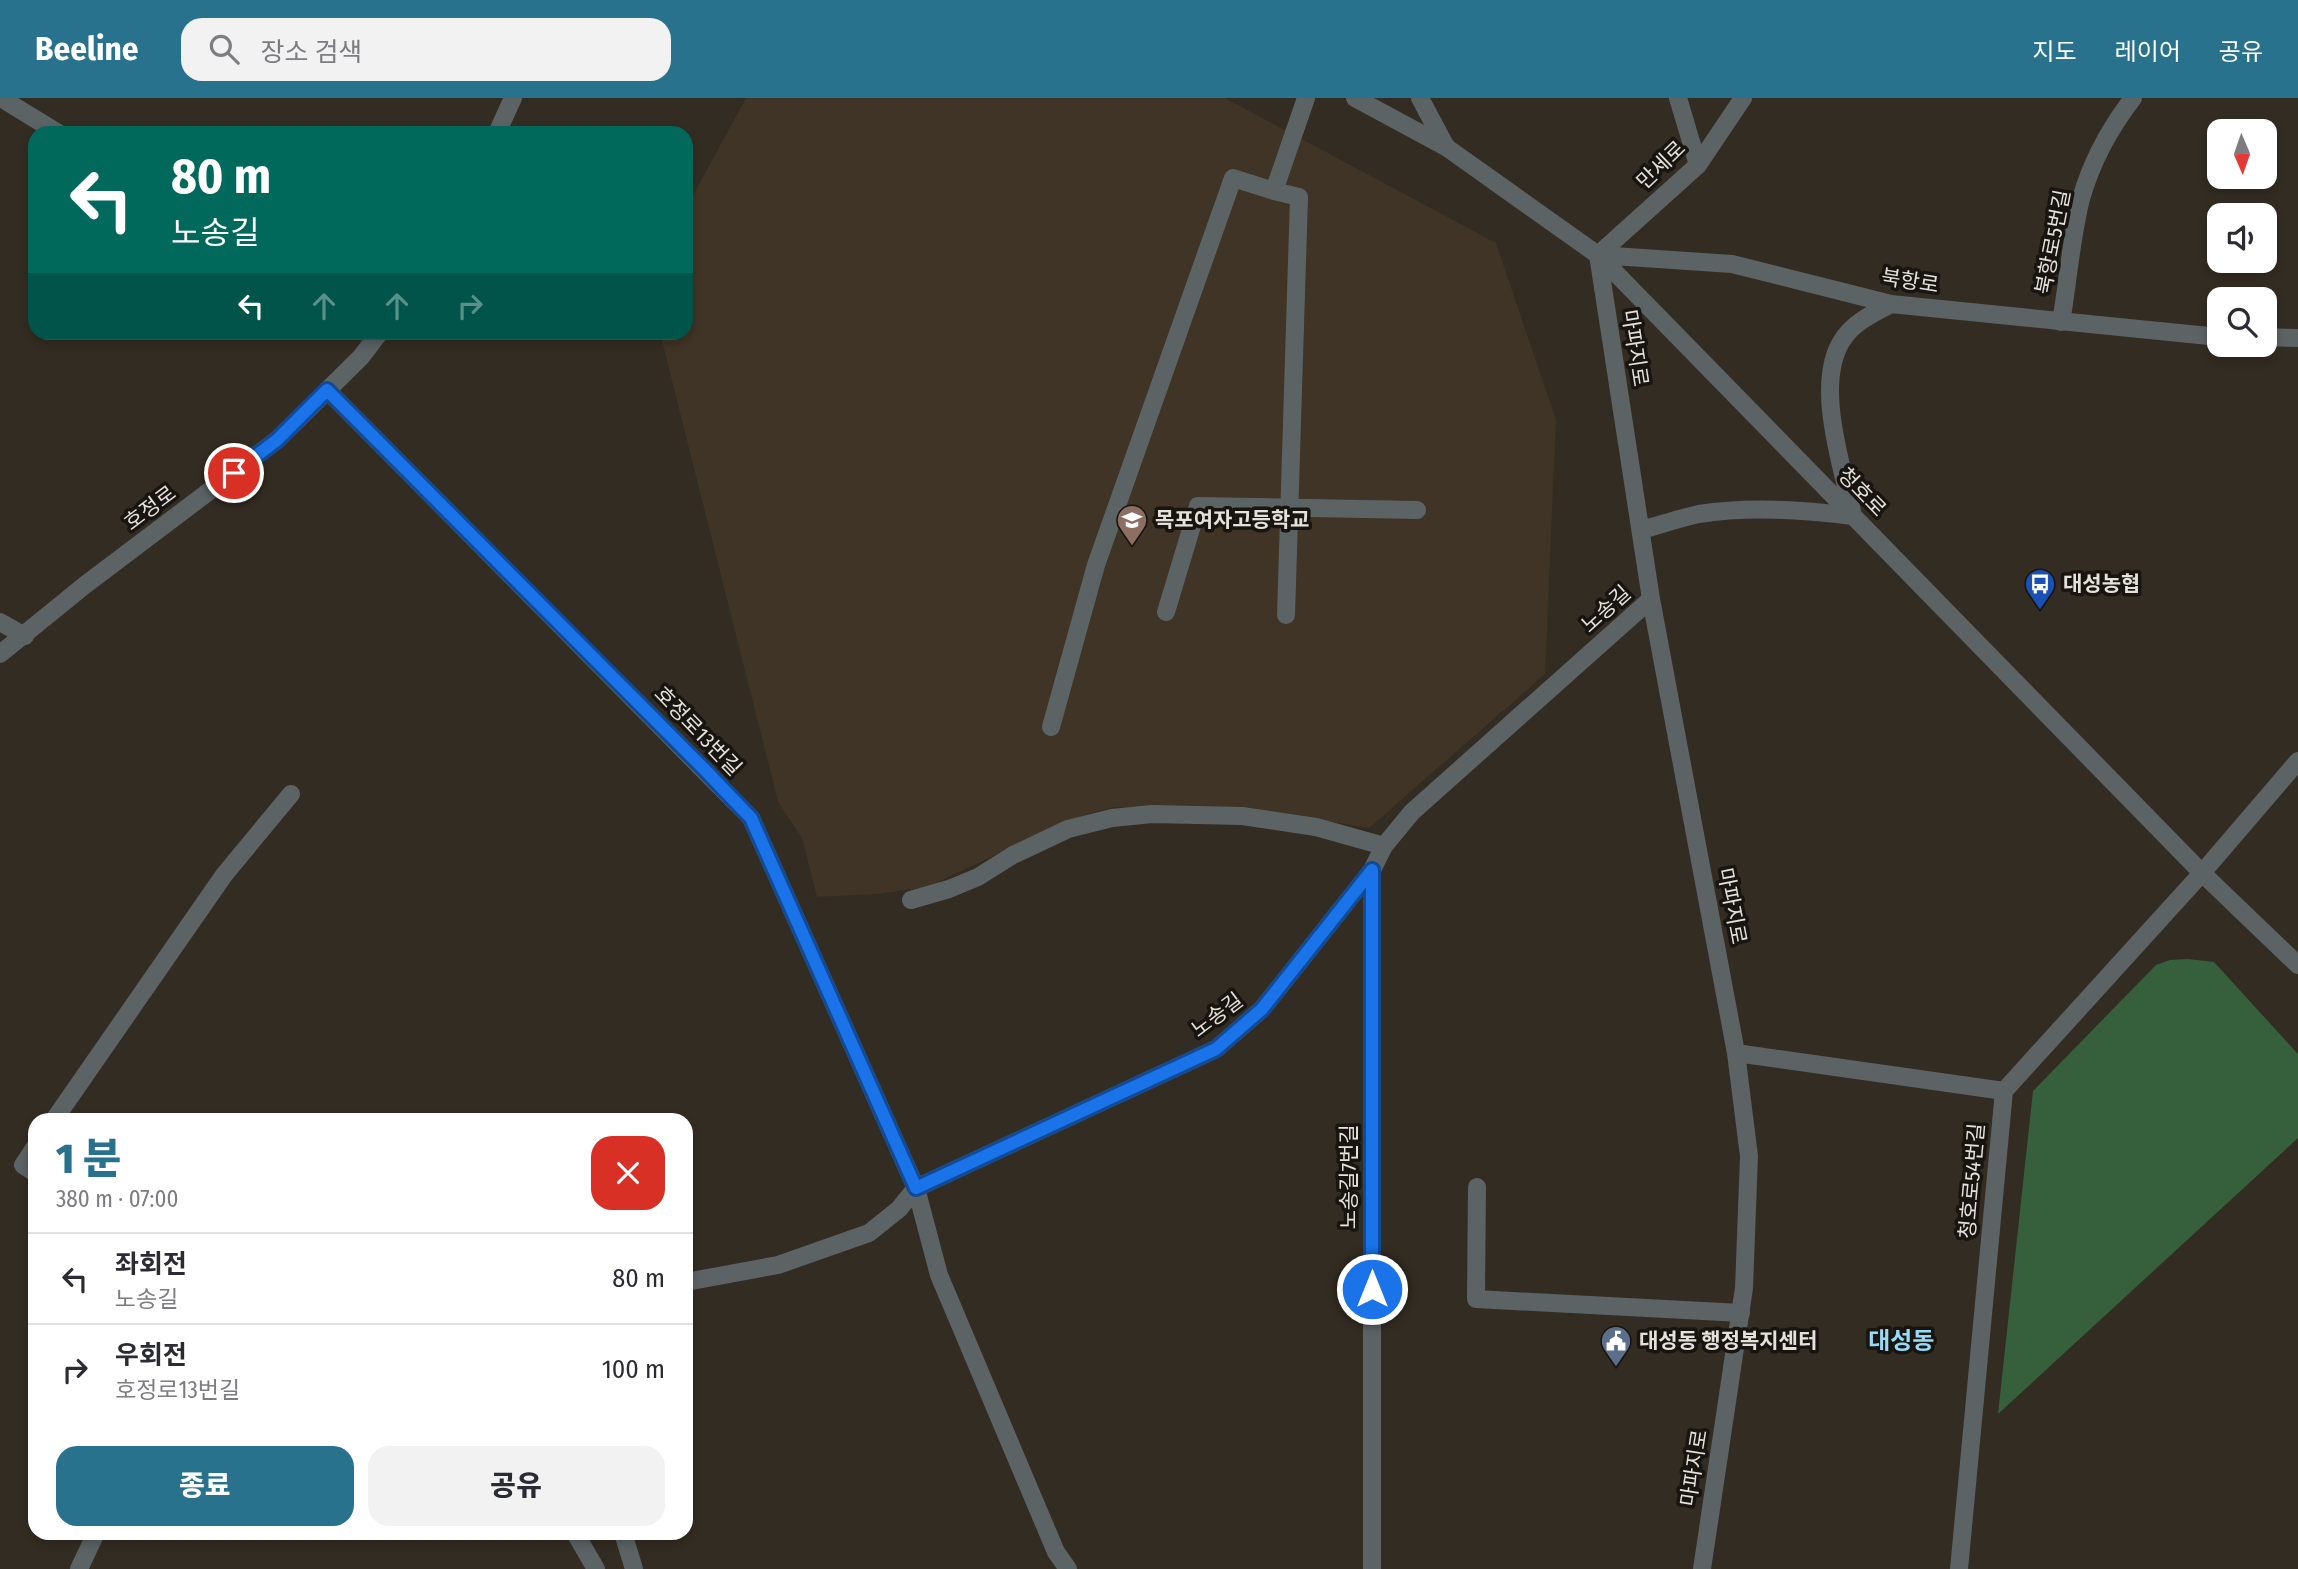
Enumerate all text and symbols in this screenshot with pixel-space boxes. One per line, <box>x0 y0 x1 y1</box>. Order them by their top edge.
search box <box>181 18 671 81</box>
text: Beeline <box>35 29 139 69</box>
icon: search <box>205 30 243 68</box>
text: 장소 검색 <box>261 37 362 68</box>
text: 지도 <box>2032 38 2077 66</box>
text: 레이어 <box>2115 38 2181 66</box>
text: 공유 <box>2219 38 2263 66</box>
north arrow <box>2207 119 2277 189</box>
map controls <box>2207 119 2277 357</box>
street label: 만세로 <box>1631 136 1691 194</box>
text: 80 m <box>171 147 271 206</box>
icon: left <box>56 154 147 245</box>
street label: 북항로5번길 <box>2030 187 2076 297</box>
button: sound <box>2207 203 2277 273</box>
text: 노송길 <box>171 214 259 252</box>
street label: 북항로 <box>1879 264 1941 298</box>
icon: left <box>232 287 270 325</box>
icon: ahead <box>305 287 343 325</box>
icon: ahead <box>378 287 416 325</box>
icon: right <box>451 287 489 325</box>
button: search <box>2207 287 2277 357</box>
street label: 마파지로 <box>1616 308 1654 388</box>
pin <box>204 443 264 503</box>
icon: arrive <box>215 454 253 492</box>
street label: 청호로 <box>1833 462 1891 522</box>
street label: 호정로 <box>119 480 181 536</box>
school or university icon: 목포여자고등학교 <box>1115 503 1149 547</box>
place label: 목포여자고등학교 <box>1155 507 1310 533</box>
bus stop icon: 대성농협 <box>2023 567 2057 611</box>
place label: 대성농협 <box>2063 571 2140 597</box>
street label: 노송길 <box>1576 580 1636 638</box>
street label: 호정로13번길 <box>649 681 747 781</box>
street label: 마파지로 <box>1712 866 1752 946</box>
street label: 노송길 <box>1186 987 1248 1043</box>
street label: 청호로54번길 <box>1954 1122 1990 1240</box>
street label: 노송길7번길 <box>1336 1124 1362 1230</box>
text: 1 분 <box>56 1134 121 1184</box>
button: close <box>591 1136 665 1210</box>
text: 380 m · 07:00 <box>56 1185 178 1213</box>
text: 좌회전 <box>115 1249 187 1280</box>
position arrow <box>1335 1252 1409 1326</box>
icon: left <box>56 1260 94 1298</box>
text: 80 m <box>612 1263 665 1294</box>
text: 노송길 <box>115 1285 178 1313</box>
public building icon: 대성동 행정복지센터 <box>1599 1324 1633 1368</box>
district label: 대성동 <box>1868 1327 1934 1355</box>
place label: 대성동 행정복지센터 <box>1639 1328 1817 1354</box>
text: 우회전 <box>115 1340 187 1371</box>
icon: right <box>56 1351 94 1389</box>
text: 100 m <box>602 1354 665 1385</box>
text: 호정로13번길 <box>115 1376 240 1404</box>
street label: 마파지로 <box>1675 1428 1713 1508</box>
button: 종료 <box>56 1446 354 1526</box>
button: 공유 <box>368 1446 665 1526</box>

